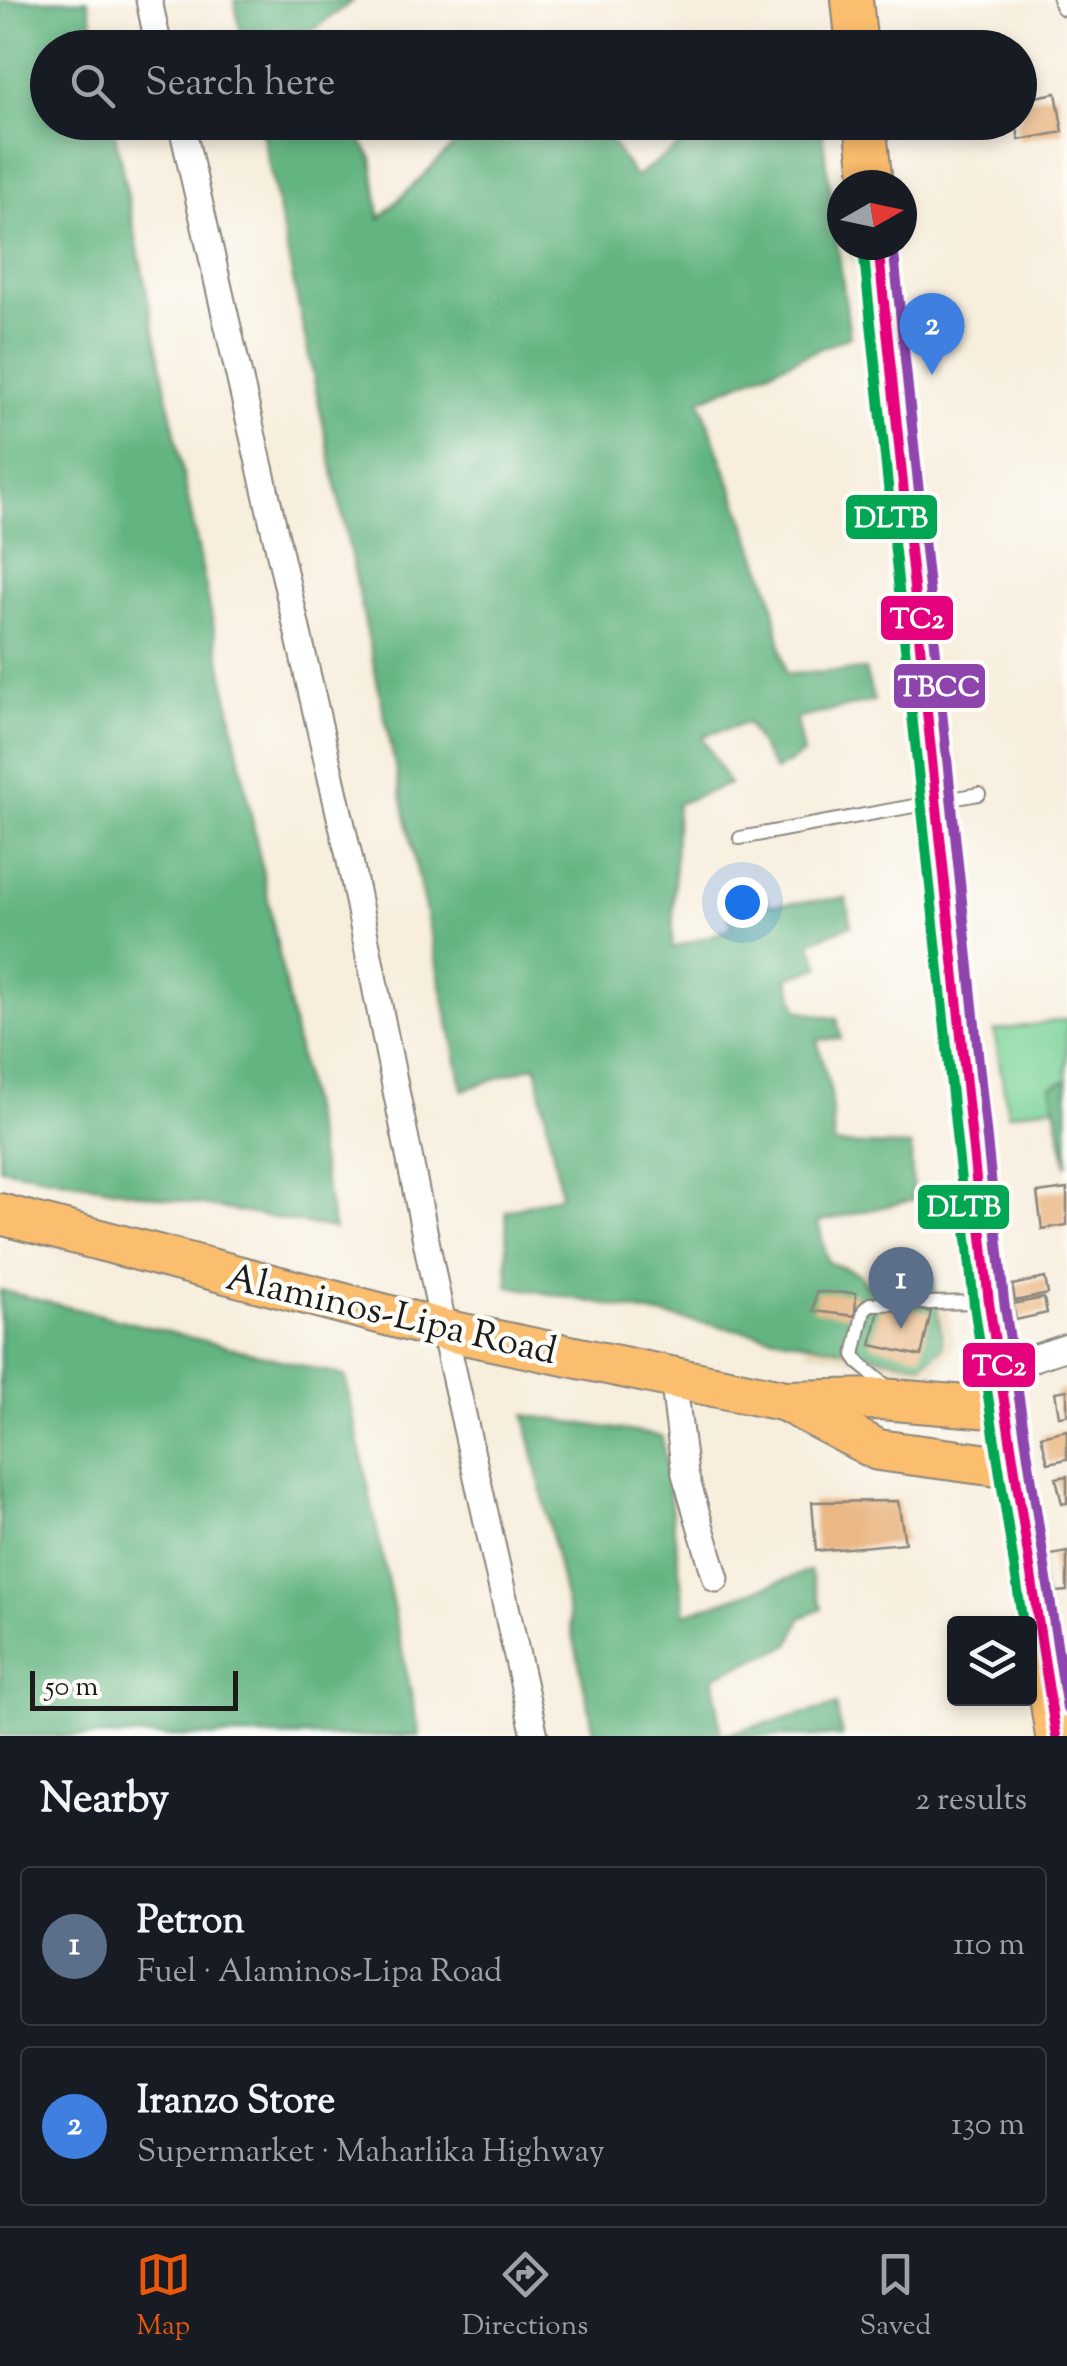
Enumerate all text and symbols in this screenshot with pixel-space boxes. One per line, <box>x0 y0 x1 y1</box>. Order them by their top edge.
search box <box>30 30 1037 140</box>
icon: search <box>65 58 120 113</box>
text: Search here <box>145 58 336 112</box>
north arrow <box>827 170 917 260</box>
pin: 2 <box>900 292 964 375</box>
line badge: DLTB <box>844 493 939 541</box>
text: DLTB <box>854 500 928 540</box>
line badge: TC2 <box>879 594 955 642</box>
text: TC2 <box>890 601 945 641</box>
line badge: TBCC <box>892 662 987 710</box>
text: TBCC <box>898 669 980 709</box>
your location <box>717 877 768 928</box>
line badge: DLTB <box>916 1183 1011 1231</box>
text: DLTB <box>927 1189 1001 1229</box>
pin: 1 <box>868 1246 934 1329</box>
street label: Alaminos-Lipa Road <box>221 1253 562 1381</box>
line badge: TC2 <box>961 1341 1037 1389</box>
text: TC2 <box>972 1348 1027 1388</box>
map controls <box>947 1616 1037 1706</box>
button: layers <box>947 1616 1037 1706</box>
scale bar <box>30 1666 238 1710</box>
text: 50 m <box>45 1668 99 1708</box>
text: Nearby <box>40 1771 169 1831</box>
text: 2 results <box>915 1778 1027 1824</box>
text: Petron <box>137 1896 245 1950</box>
text: 1 <box>69 1923 80 1969</box>
text: 110 m <box>953 1923 1025 1969</box>
text: Fuel · Alaminos-Lipa Road <box>137 1950 502 1996</box>
text: Iranzo Store <box>137 2076 335 2130</box>
text: 2 <box>67 2103 82 2149</box>
text: 130 m <box>951 2103 1025 2149</box>
text: Supermarket · Maharlika Highway <box>137 2130 605 2176</box>
tab: Map <box>136 2247 191 2347</box>
tab: Directions <box>462 2247 588 2347</box>
tab: Saved <box>859 2247 931 2347</box>

